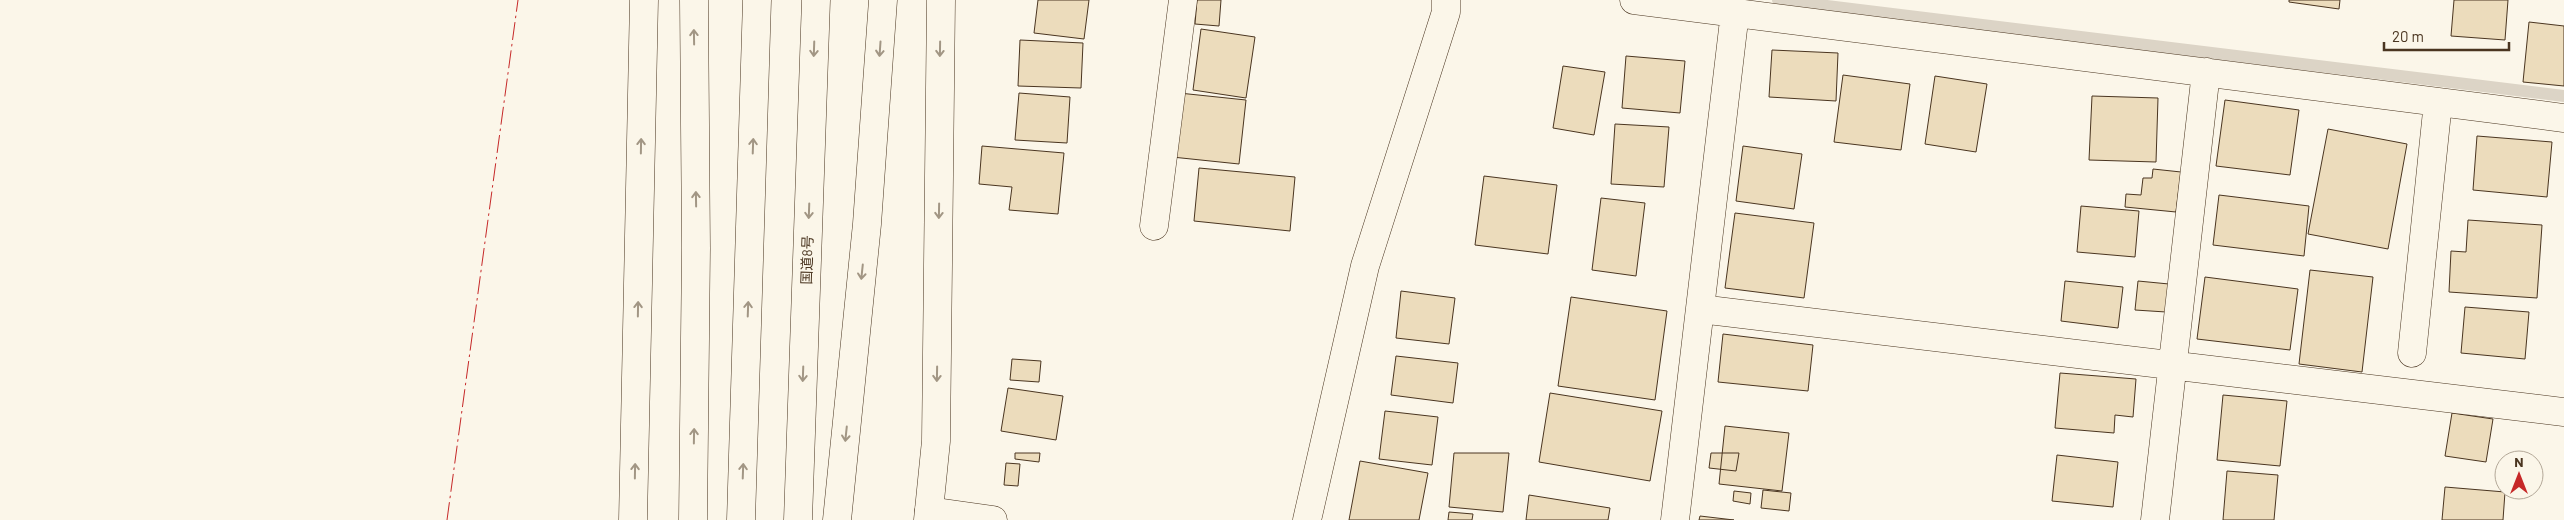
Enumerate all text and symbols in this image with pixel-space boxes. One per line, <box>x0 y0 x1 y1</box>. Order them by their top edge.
scale bar <box>2384 20 2509 52</box>
text: 20 m <box>2392 27 2424 45</box>
one-way arrow <box>690 29 699 45</box>
one-way arrow <box>810 40 819 56</box>
one-way arrow <box>875 40 884 56</box>
one-way arrow <box>935 40 945 56</box>
one-way arrow <box>637 139 646 155</box>
one-way arrow <box>748 139 758 155</box>
one-way arrow <box>691 192 701 208</box>
one-way arrow <box>804 202 814 219</box>
one-way arrow <box>934 203 943 219</box>
street label: 国道8号 <box>797 235 816 285</box>
one-way arrow <box>857 264 867 280</box>
one-way arrow <box>633 301 643 318</box>
one-way arrow <box>743 301 753 318</box>
one-way arrow <box>799 365 808 381</box>
one-way arrow <box>932 365 942 381</box>
one-way arrow <box>841 426 851 442</box>
one-way arrow <box>689 429 699 445</box>
north arrow <box>2494 450 2544 500</box>
text: N <box>2514 453 2524 470</box>
one-way arrow <box>630 464 640 480</box>
one-way arrow <box>738 464 747 480</box>

